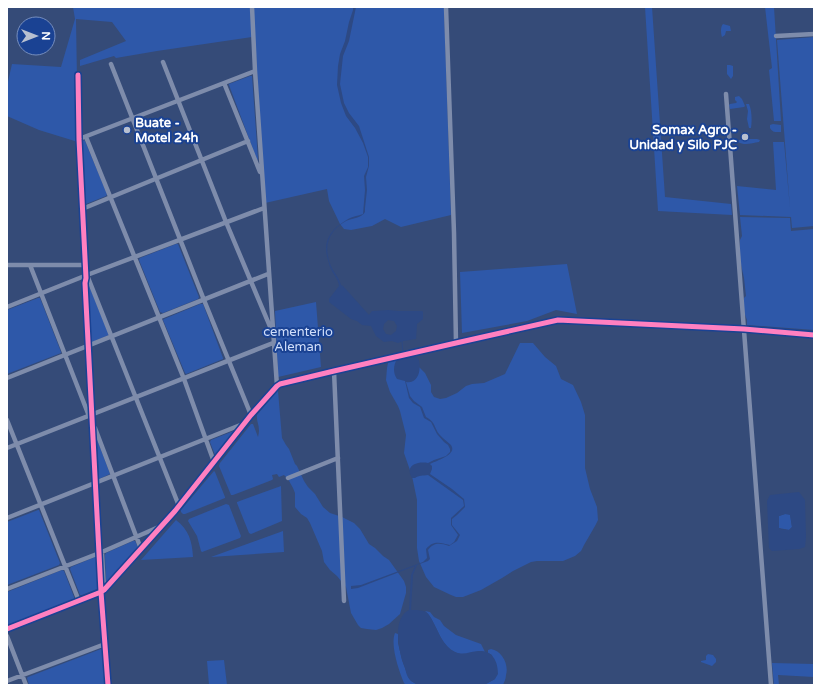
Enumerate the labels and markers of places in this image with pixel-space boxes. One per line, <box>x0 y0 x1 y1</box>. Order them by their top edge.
place label: Buate - Motel 24h <box>135 115 198 146</box>
place label: Somax Agro - Unidad y Silo PJC <box>629 122 737 153</box>
marker: Buate - Motel 24h <box>122 125 132 135</box>
marker: Somax Agro - Unidad y Silo PJC <box>740 132 750 142</box>

